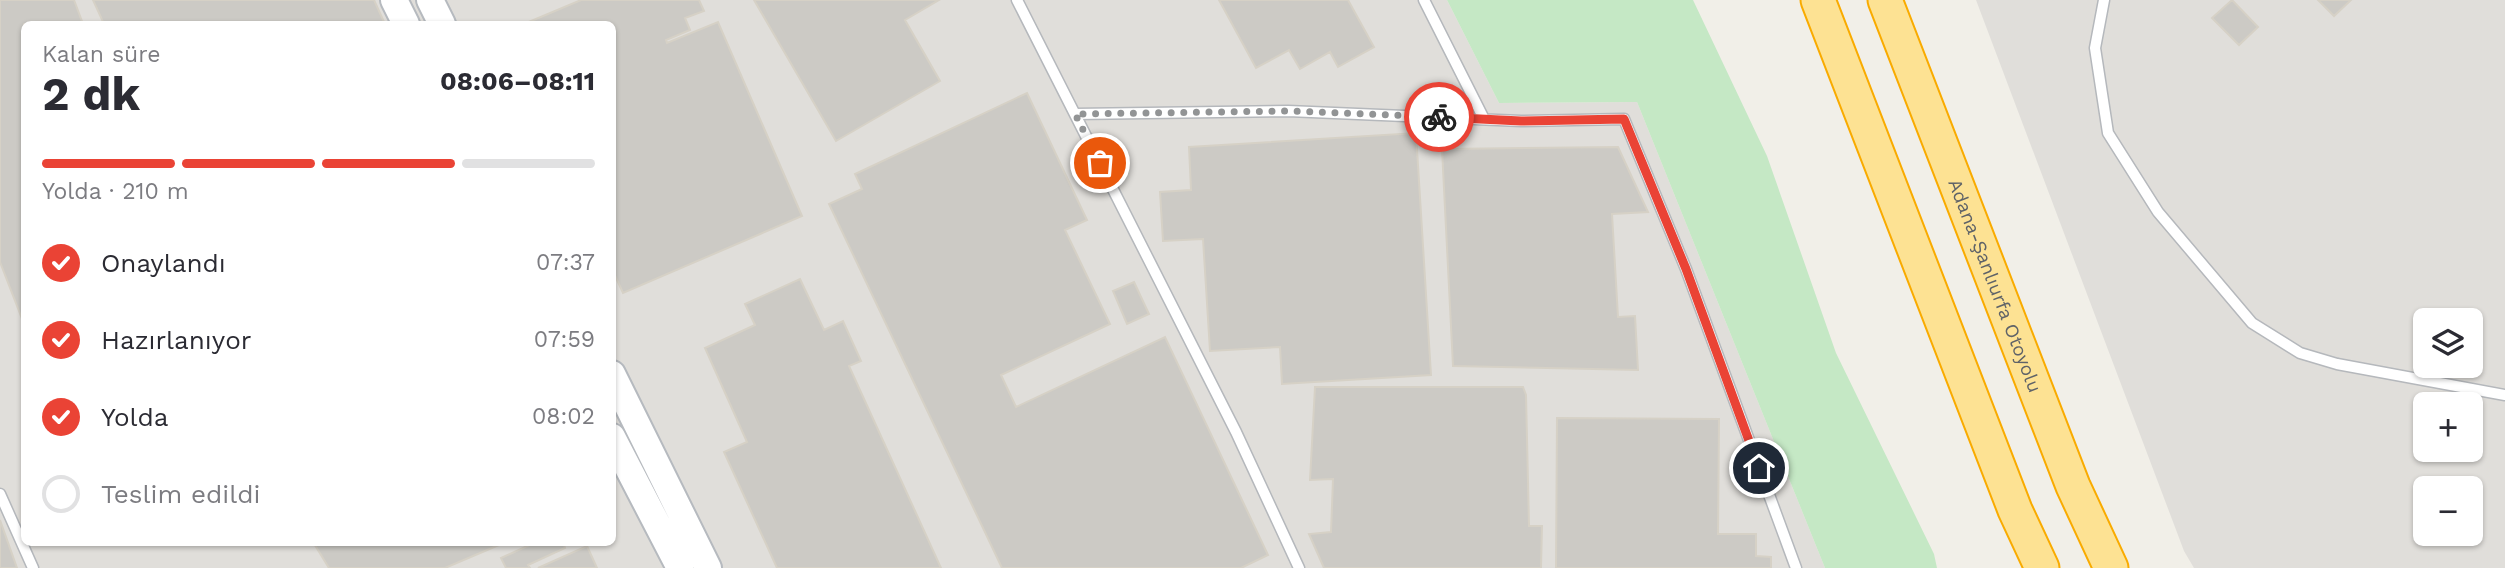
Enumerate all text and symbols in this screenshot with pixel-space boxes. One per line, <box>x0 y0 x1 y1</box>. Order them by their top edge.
text: Kalan süre <box>42 41 161 68</box>
text: 08:06–08:11 <box>440 66 595 96</box>
text: 2 dk <box>42 67 140 121</box>
courier <box>1404 82 1474 152</box>
icon: bike <box>1420 98 1458 136</box>
pin <box>1070 133 1130 193</box>
icon: bag <box>1081 144 1119 182</box>
street label: Adana-Şanlıurfa Otoyolu <box>1944 175 2047 396</box>
text: Yolda · 210 m <box>42 178 189 205</box>
icon: check <box>42 244 80 282</box>
text: Onaylandı <box>101 248 226 278</box>
text: 07:37 <box>536 249 595 276</box>
map controls <box>2413 308 2483 546</box>
button: layers <box>2413 308 2483 378</box>
icon: check <box>42 321 80 359</box>
text: Hazırlanıyor <box>101 325 251 355</box>
text: 07:59 <box>534 326 595 353</box>
button: + <box>2413 392 2483 462</box>
icon: check <box>42 398 80 436</box>
text: Yolda <box>101 402 169 432</box>
text: 08:02 <box>532 403 595 430</box>
pin <box>1729 438 1789 498</box>
icon: home <box>1740 449 1778 487</box>
button: − <box>2413 476 2483 546</box>
text: Teslim edildi <box>101 479 260 509</box>

